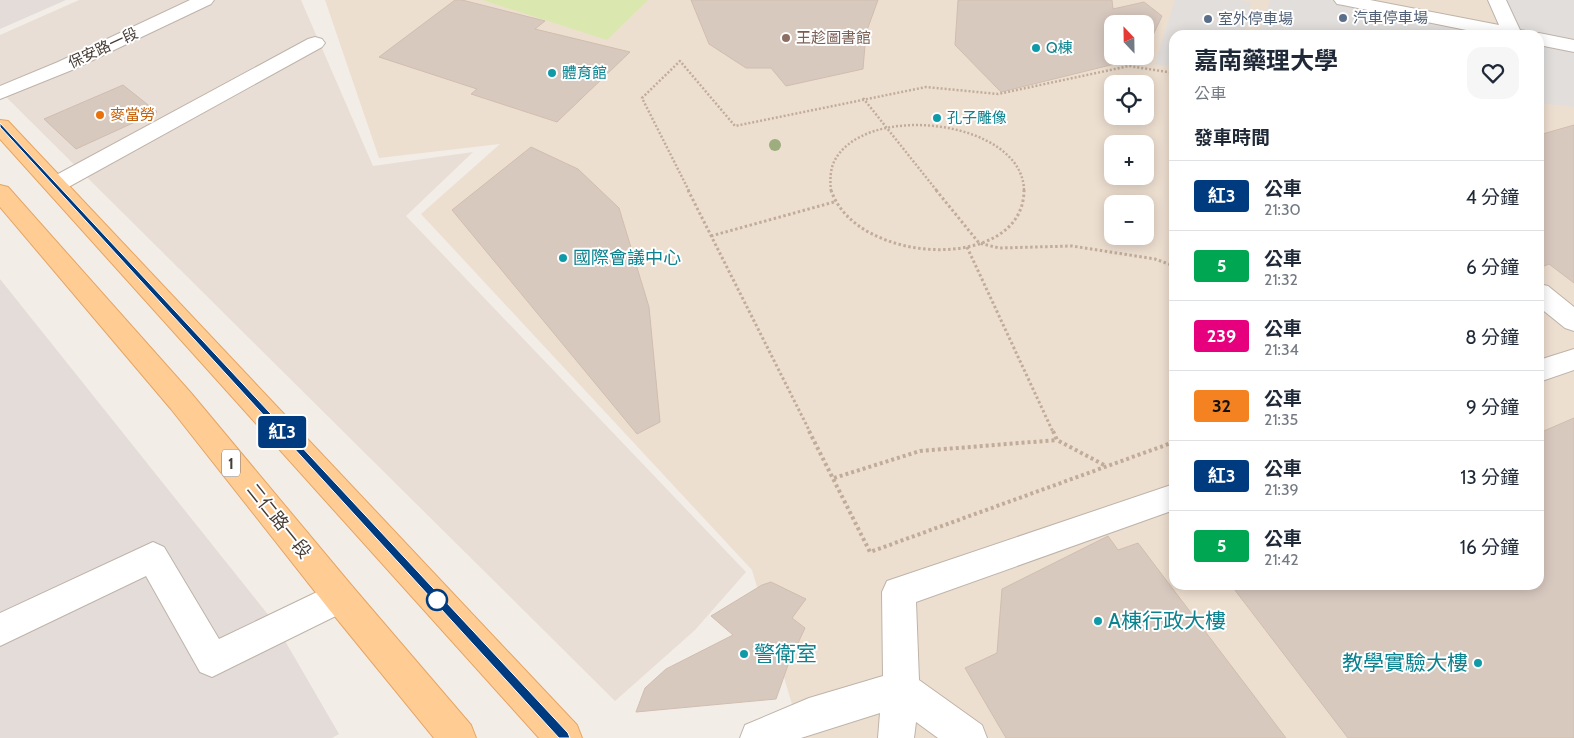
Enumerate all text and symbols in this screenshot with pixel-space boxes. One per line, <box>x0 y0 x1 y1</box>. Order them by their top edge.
place label: 汽車停車場 <box>1353 9 1428 27</box>
place label: 室外停車場 <box>1218 10 1293 28</box>
marker: 汽車停車場 <box>1337 12 1349 24</box>
marker: 室外停車場 <box>1202 13 1214 25</box>
north arrow <box>1104 15 1154 65</box>
map controls <box>1104 15 1154 245</box>
street label: 保安路一段 <box>65 24 141 72</box>
place label: 王趁圖書館 <box>796 29 871 47</box>
marker: 王趁圖書館 <box>780 32 792 44</box>
place label: Q棟 <box>1046 39 1073 57</box>
marker: Q棟 <box>1030 42 1042 54</box>
text: 嘉南藥理大學 <box>1194 46 1338 75</box>
button: heart <box>1467 47 1519 99</box>
place label: 體育館 <box>562 64 607 82</box>
marker: 體育館 <box>546 67 558 79</box>
button: locate <box>1104 75 1154 125</box>
text: 公車 <box>1194 84 1226 103</box>
place label: 麥當勞 <box>110 106 155 124</box>
marker: 麥當勞 <box>94 109 106 121</box>
place label: 孔子雕像 <box>947 109 1007 127</box>
marker: 孔子雕像 <box>931 112 943 124</box>
text: 發車時間 <box>1194 126 1270 149</box>
button: + <box>1104 135 1154 185</box>
text: 公車 <box>1264 177 1302 200</box>
text: 紅3 <box>1208 185 1235 207</box>
text: 4 分鐘 <box>1466 186 1519 209</box>
button: − <box>1104 195 1154 245</box>
text: 21:30 <box>1264 200 1301 219</box>
place label: 國際會議中心 <box>573 247 681 269</box>
text: 公車 <box>1264 247 1302 270</box>
marker: 國際會議中心 <box>557 252 569 264</box>
text: 5 <box>1217 255 1226 277</box>
text: 6 分鐘 <box>1466 256 1519 279</box>
text: 21:32 <box>1264 270 1298 289</box>
text: 公車 <box>1264 317 1302 340</box>
text: 239 <box>1207 325 1236 347</box>
text: 8 分鐘 <box>1465 326 1519 349</box>
text: 21:34 <box>1264 340 1299 359</box>
text: 公車 <box>1264 387 1302 410</box>
text: 32 <box>1212 395 1231 417</box>
text: 9 分鐘 <box>1466 396 1519 419</box>
text: 21:35 <box>1264 410 1298 429</box>
line badge: 紅3 <box>260 416 304 448</box>
text: 紅3 <box>268 421 296 443</box>
road number: 1 <box>222 449 240 476</box>
text: 公車 <box>1264 457 1302 480</box>
text: 紅3 <box>1208 465 1235 487</box>
text: 13 分鐘 <box>1460 466 1519 489</box>
street label: 二仁路一段 <box>242 479 316 563</box>
text: 21:39 <box>1264 480 1299 499</box>
text: 公車 <box>1264 527 1302 550</box>
text: 5 <box>1217 535 1226 557</box>
text: 16 分鐘 <box>1460 536 1519 559</box>
text: 21:42 <box>1264 550 1299 569</box>
unlabelled marker <box>426 589 448 611</box>
place label: A棟行政大樓 <box>1108 608 1226 633</box>
marker: A棟行政大樓 <box>1092 615 1104 627</box>
place label: 警衛室 <box>754 641 817 666</box>
marker: 警衛室 <box>738 648 750 660</box>
place label: 教學實驗大樓 <box>1342 650 1468 675</box>
marker: 教學實驗大樓 <box>1472 657 1484 669</box>

